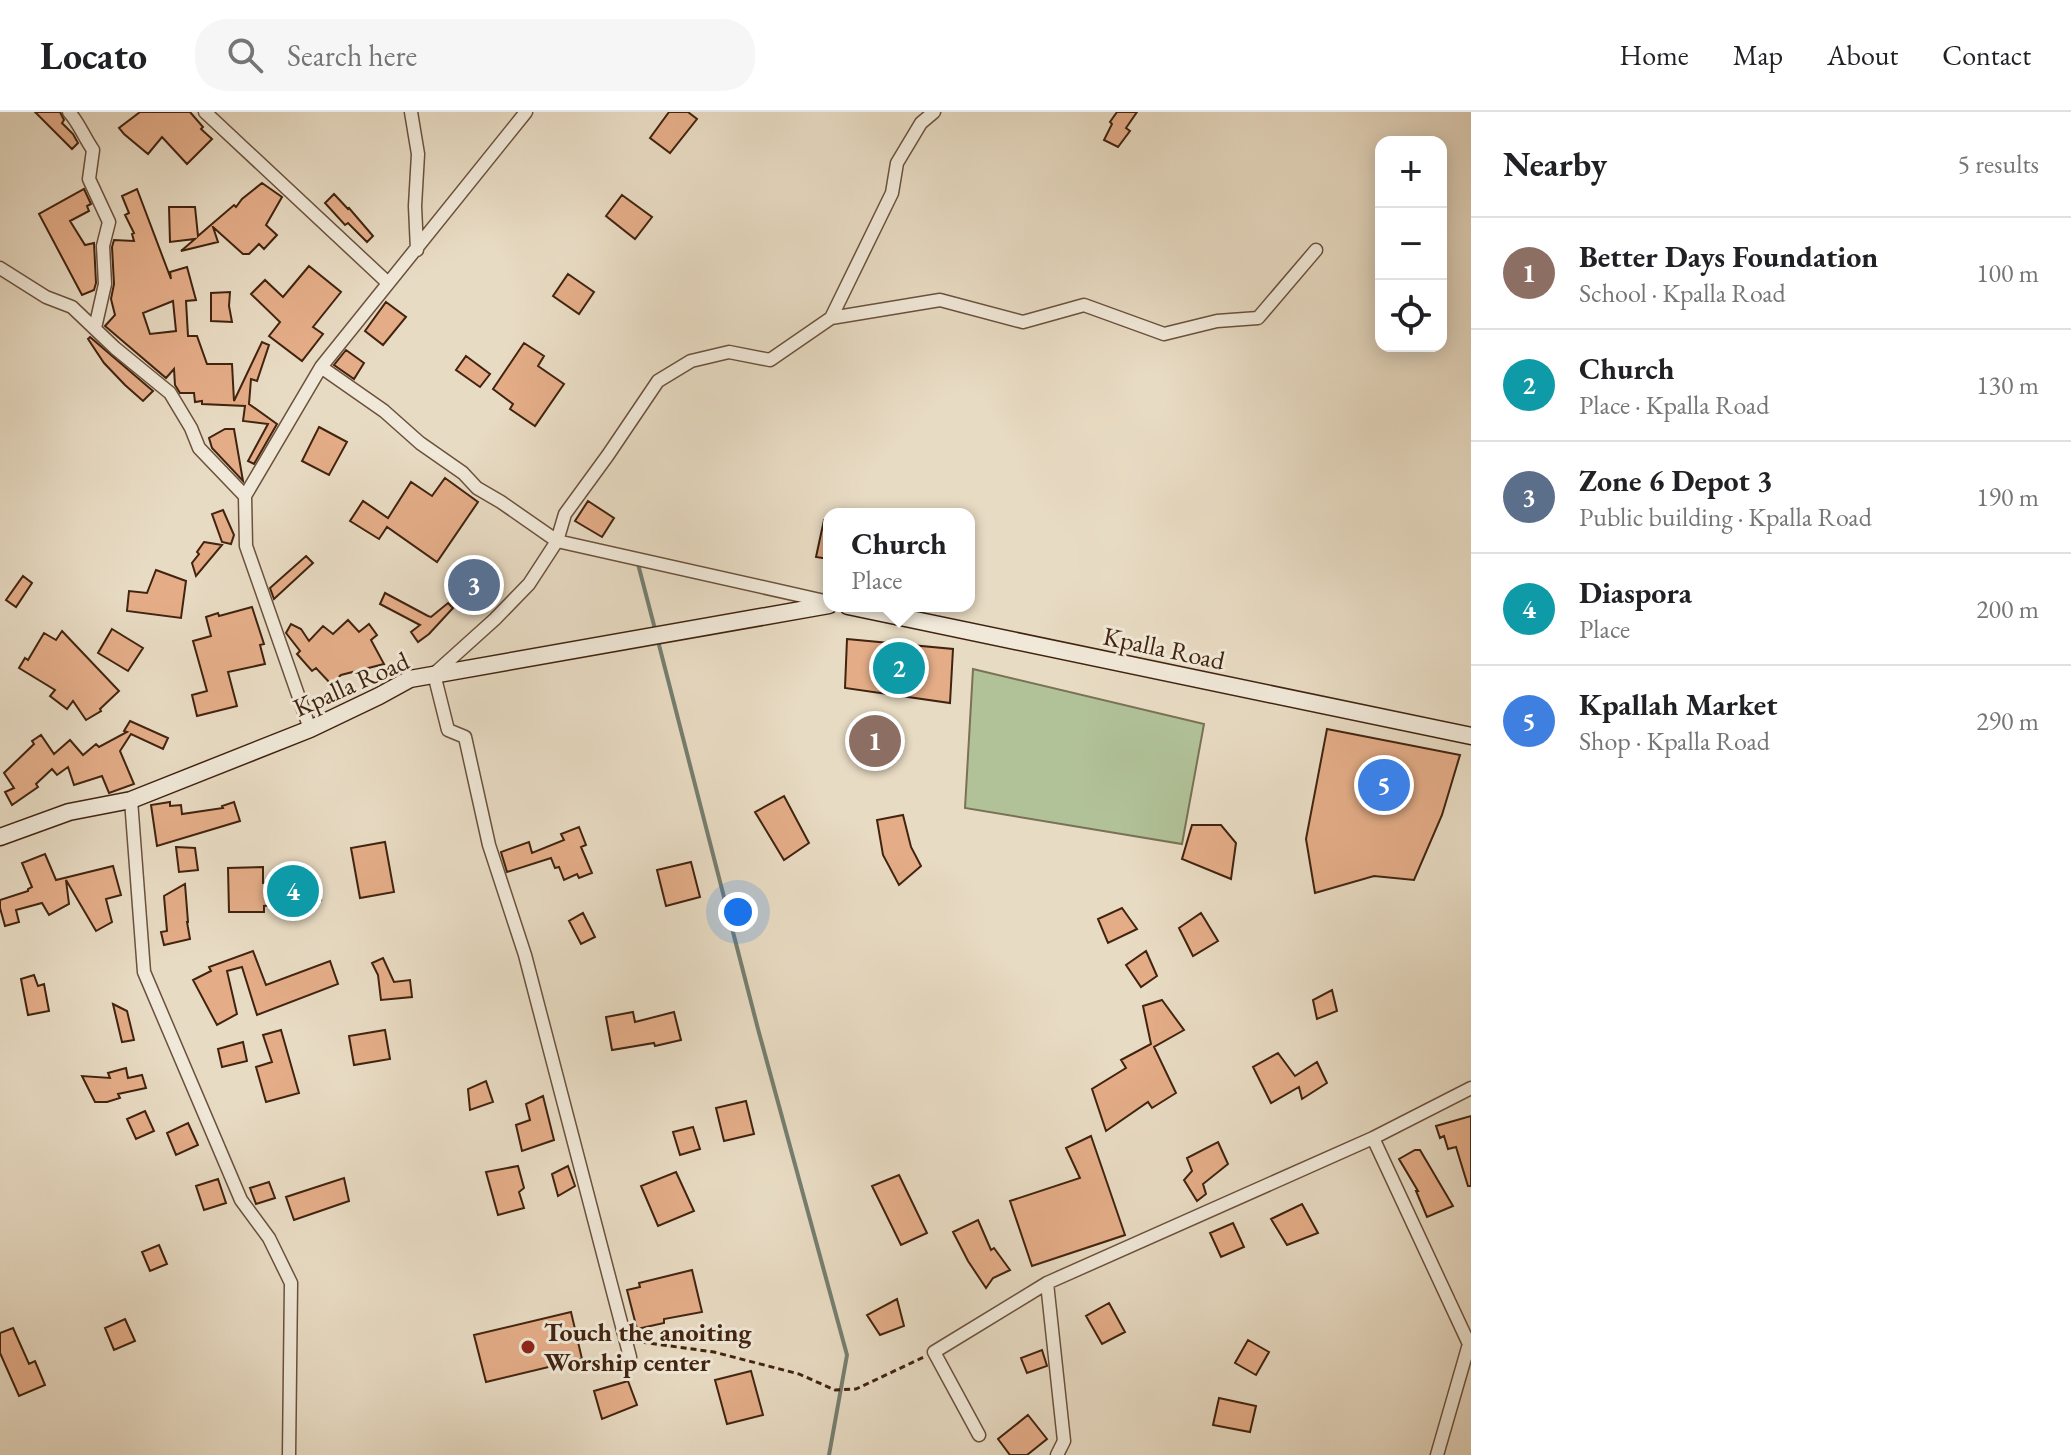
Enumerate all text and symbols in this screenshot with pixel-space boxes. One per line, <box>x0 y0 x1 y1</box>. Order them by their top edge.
search box <box>195 19 755 91</box>
text: Locato <box>40 31 147 80</box>
icon: search <box>223 33 267 77</box>
text: Search here <box>287 36 417 75</box>
text: Home <box>1619 37 1689 73</box>
text: Map <box>1733 37 1783 73</box>
text: About <box>1827 37 1898 73</box>
text: Contact <box>1942 37 2031 73</box>
map controls <box>1375 136 1447 352</box>
button: + <box>1375 136 1447 208</box>
text: Nearby <box>1503 142 1607 186</box>
text: 5 results <box>1958 147 2039 181</box>
button: − <box>1375 208 1447 280</box>
text: Better Days Foundation <box>1579 237 1878 276</box>
text: 1 <box>1522 256 1536 290</box>
text: 100 m <box>1976 256 2039 290</box>
text: School · Kpalla Road <box>1579 276 1786 310</box>
button: locate <box>1375 280 1447 352</box>
text: Church <box>1579 349 1674 388</box>
text: 2 <box>1522 368 1536 402</box>
text: 130 m <box>1976 368 2039 402</box>
text: Place · Kpalla Road <box>1579 388 1769 422</box>
text: Zone 6 Depot 3 <box>1579 461 1773 500</box>
text: 3 <box>1522 480 1536 514</box>
text: 190 m <box>1976 480 2039 514</box>
text: Public building · Kpalla Road <box>1579 500 1872 534</box>
popup <box>823 508 975 612</box>
text: Church <box>851 524 947 563</box>
pin: 3 <box>448 555 500 615</box>
text: Place <box>851 563 902 597</box>
text: Diaspora <box>1579 573 1692 612</box>
text: 4 <box>1522 592 1536 626</box>
text: 200 m <box>1976 592 2039 626</box>
text: Place <box>1579 612 1630 646</box>
street label: Kpalla Road <box>1100 619 1229 678</box>
pin: 2 <box>873 638 925 698</box>
street label: Kpalla Road <box>288 643 415 725</box>
text: Kpallah Market <box>1579 685 1778 724</box>
text: 5 <box>1522 704 1536 738</box>
text: 290 m <box>1976 704 2039 738</box>
pin: 1 <box>849 711 901 771</box>
text: Shop · Kpalla Road <box>1579 724 1770 758</box>
pin: 5 <box>1358 755 1410 815</box>
pin: 4 <box>267 861 319 921</box>
your location <box>718 892 758 932</box>
place label: Touch the anoiting Worship center <box>544 1315 752 1379</box>
marker: Touch the anoiting Worship center <box>519 1338 537 1356</box>

